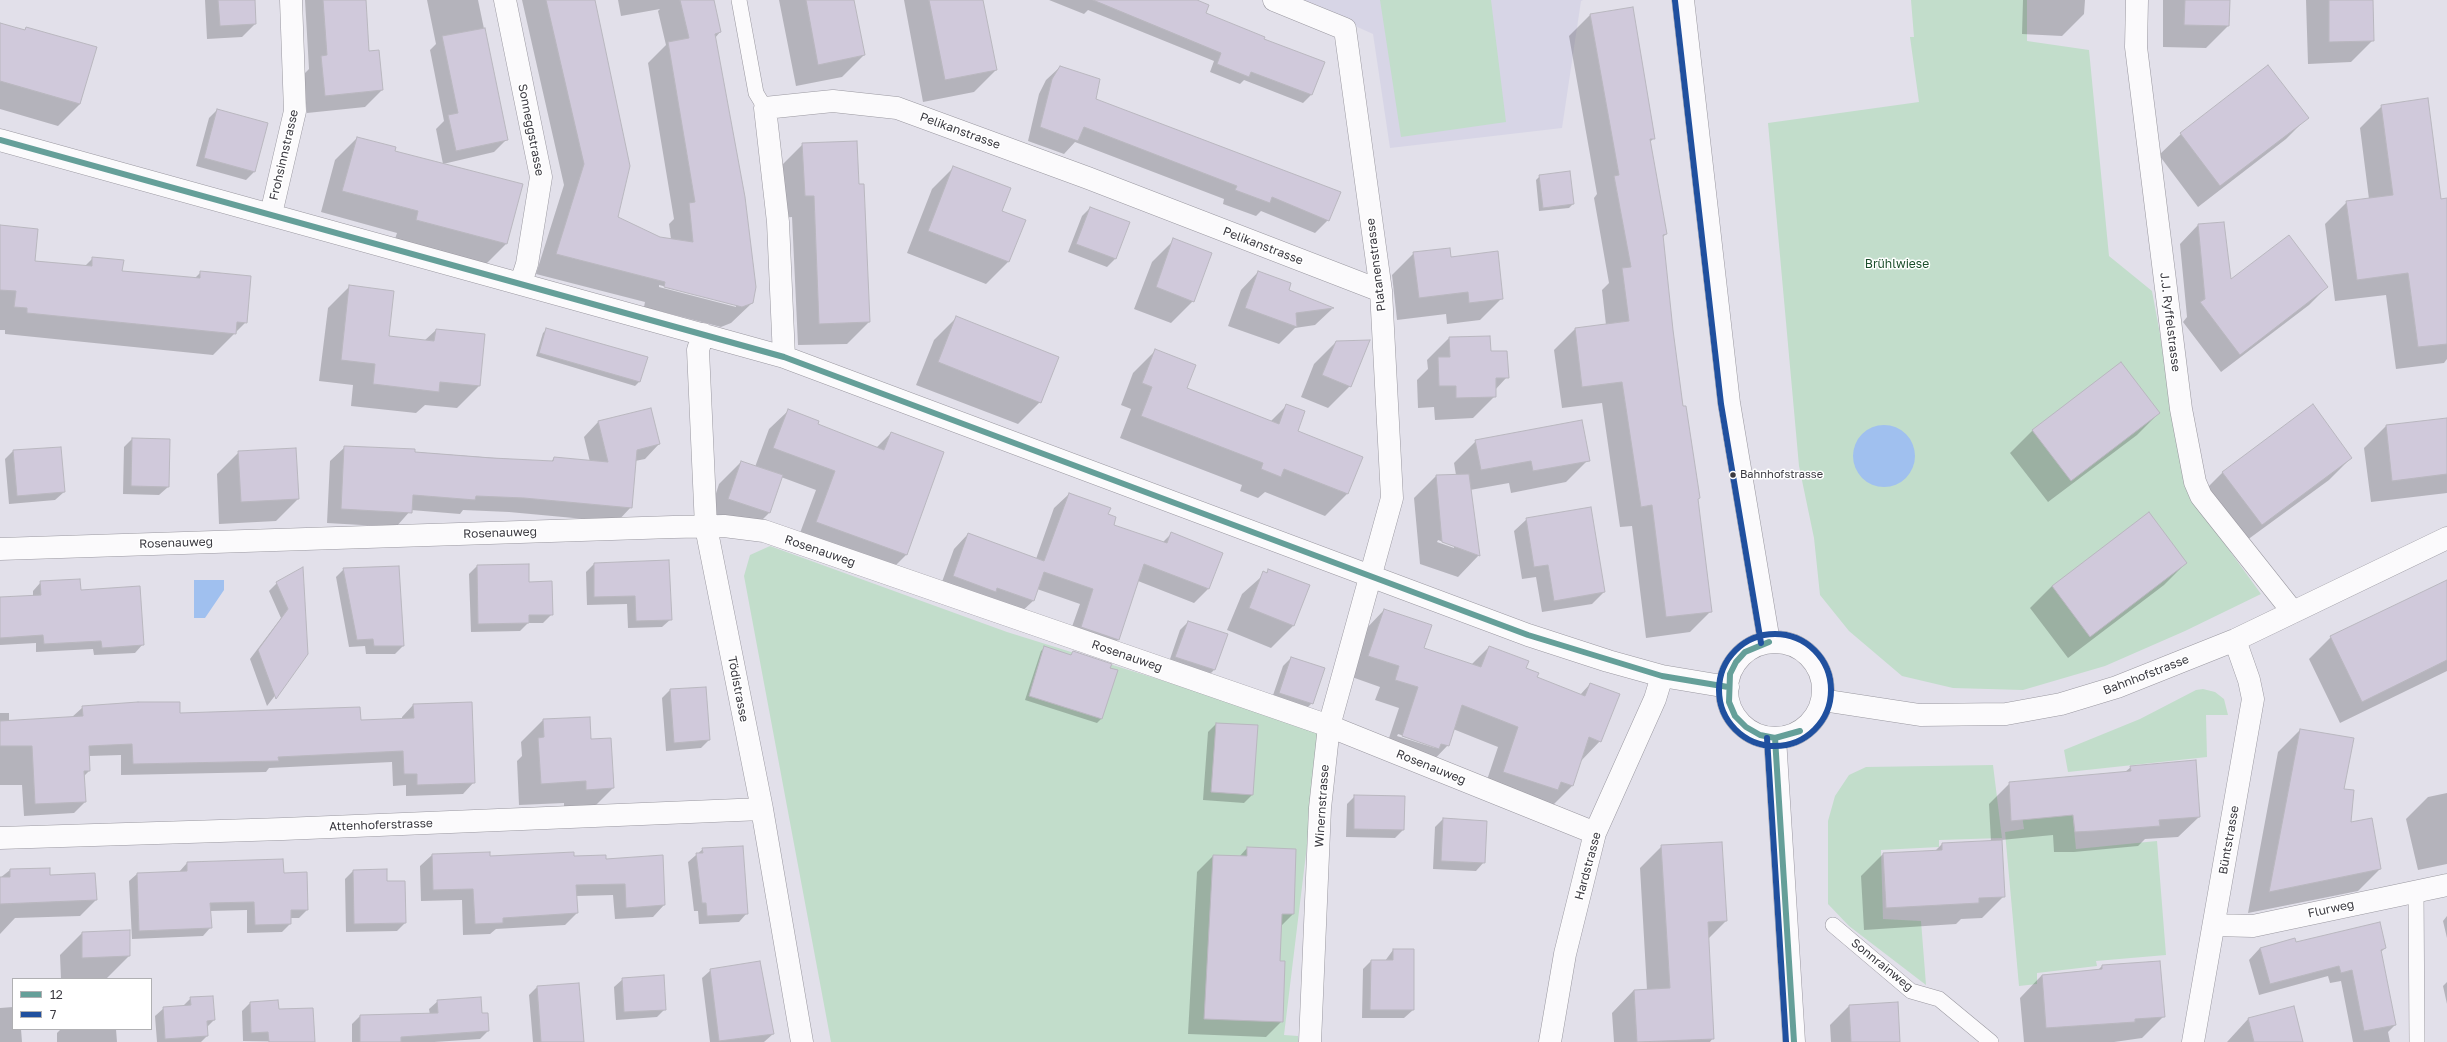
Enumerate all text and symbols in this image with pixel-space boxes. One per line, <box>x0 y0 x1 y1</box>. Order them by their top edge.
street label: Sonneggstrasse <box>515 83 547 177</box>
street label: Frohsinnstrasse <box>267 108 301 202</box>
street label: Pelikanstrasse <box>918 110 1002 152</box>
street label: Platanenstrasse <box>1363 218 1389 312</box>
street label: Pelikanstrasse <box>1221 224 1305 268</box>
park label: Brühlwiese <box>1865 257 1929 271</box>
street label: J.J. Ryffelstrasse <box>2157 272 2183 372</box>
place label: Bahnhofstrasse <box>1740 468 1823 482</box>
marker: Bahnhofstrasse <box>1728 470 1738 480</box>
street label: Rosenauweg <box>463 525 537 541</box>
street label: Rosenauweg <box>783 532 857 570</box>
street label: Rosenauweg <box>139 535 213 551</box>
street label: Rosenauweg <box>1090 637 1164 675</box>
street label: Bahnhofstrasse <box>2101 652 2191 698</box>
street label: Tödistrasse <box>725 655 751 723</box>
street label: Rosenauweg <box>1394 746 1468 788</box>
street label: Winernstrasse <box>1312 764 1332 848</box>
street label: Büntstrasse <box>2216 805 2242 875</box>
street label: Attenhoferstrasse <box>329 816 433 834</box>
street label: Hardstrasse <box>1572 830 1604 902</box>
street label: Flurweg <box>2306 897 2356 921</box>
street label: Sonnrainweg <box>1848 936 1916 994</box>
legend <box>12 978 152 1030</box>
text: 12 <box>50 987 63 1002</box>
text: 7 <box>50 1007 56 1022</box>

